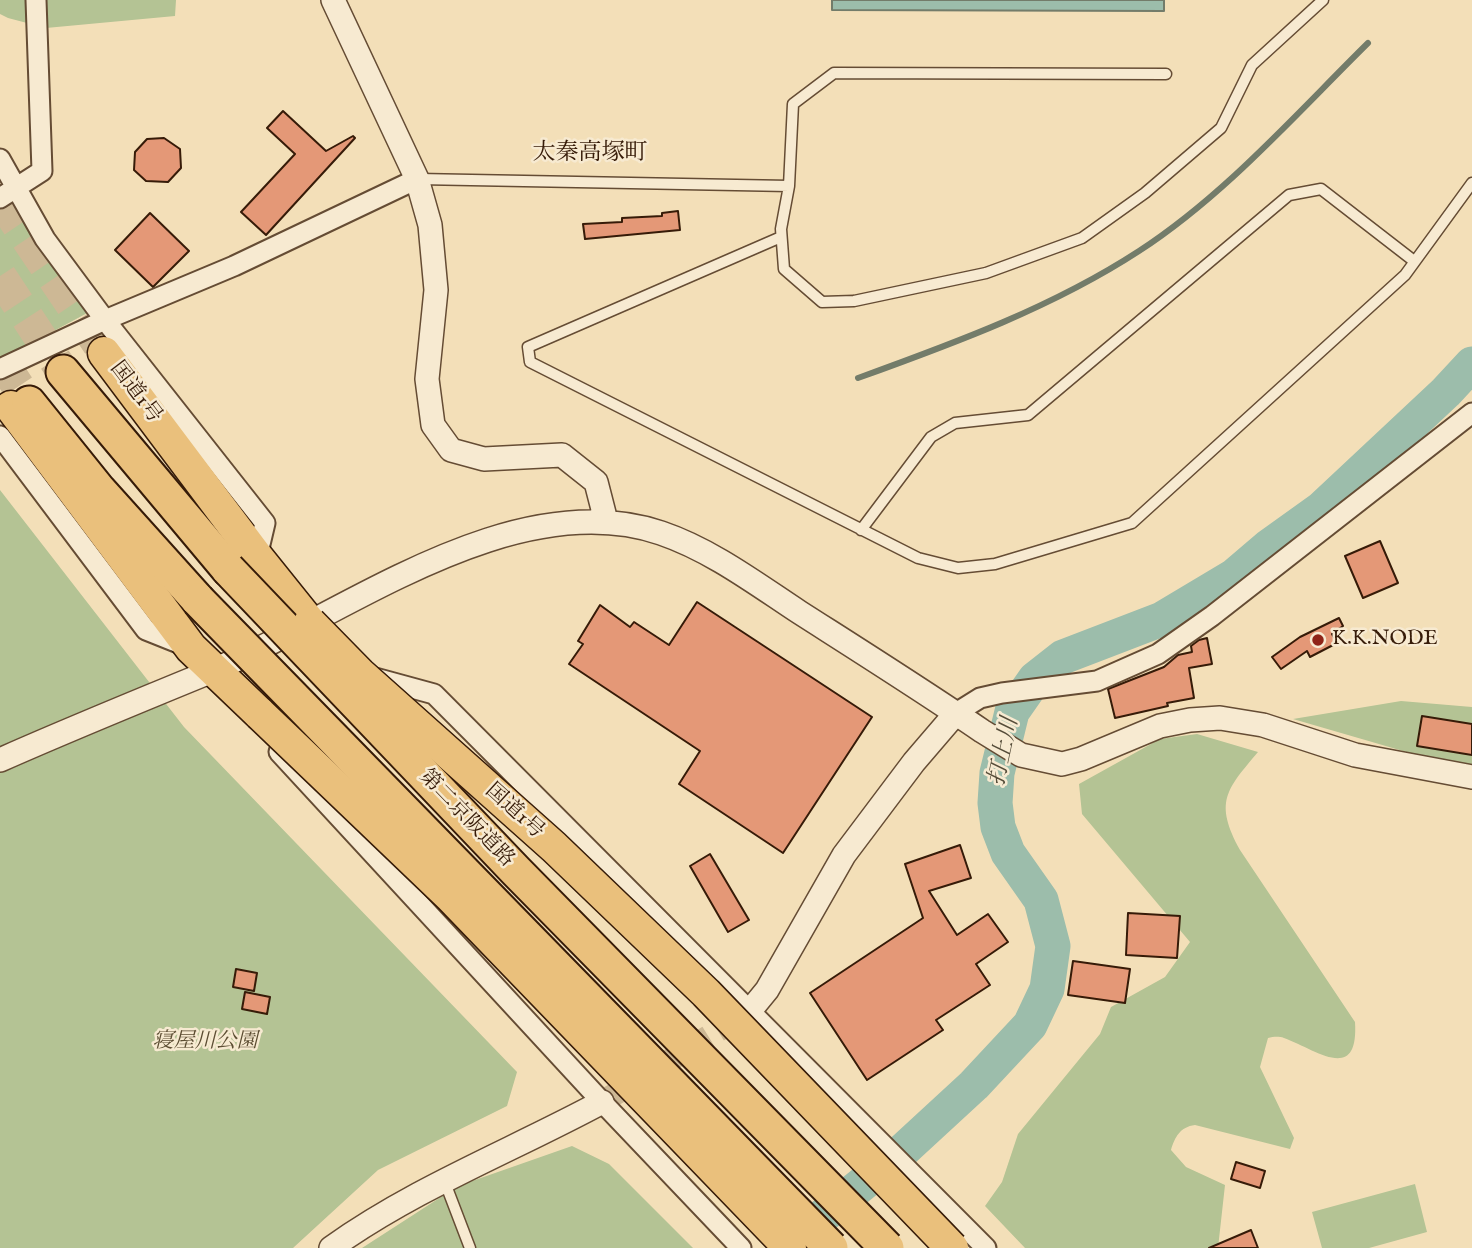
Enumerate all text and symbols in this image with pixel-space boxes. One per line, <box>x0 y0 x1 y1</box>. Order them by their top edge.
district label: 太秦高塚町 <box>533 140 647 168</box>
street label: 国道1号 <box>104 357 166 429</box>
place label: K.K.NODE <box>1332 627 1438 653</box>
marker: K.K.NODE <box>1310 632 1326 648</box>
water label: 打上川 <box>984 715 1026 789</box>
street label: 第二京阪道路 <box>413 765 519 873</box>
street label: 国道1号 <box>479 779 549 845</box>
park label: 寝屋川公園 <box>153 1030 257 1056</box>

